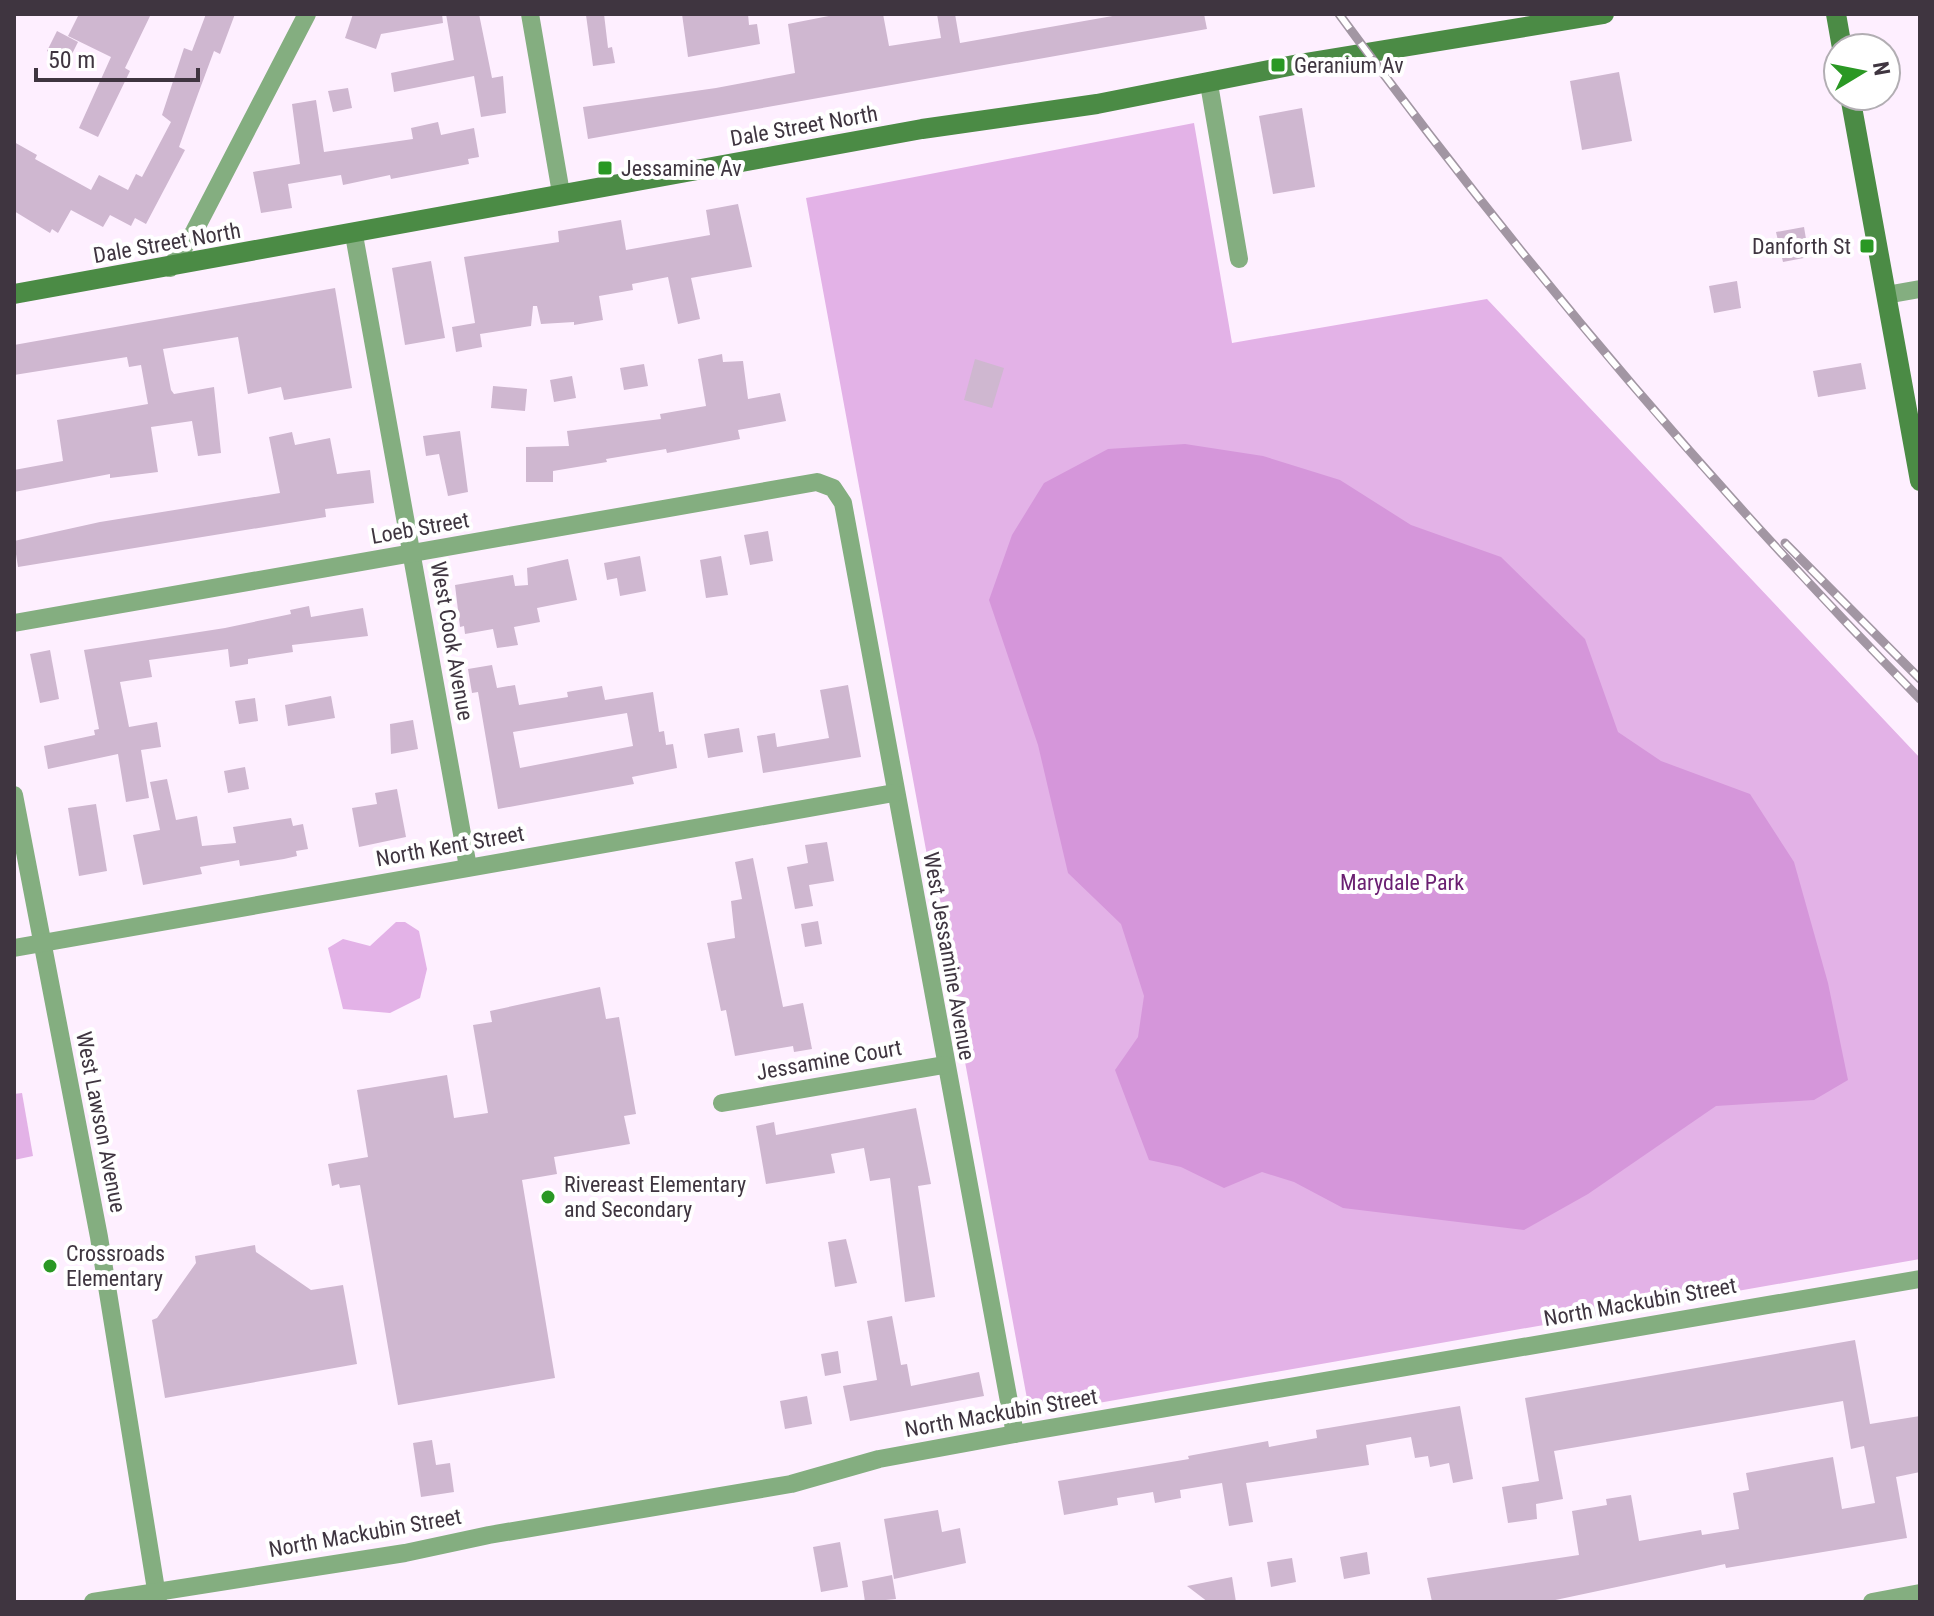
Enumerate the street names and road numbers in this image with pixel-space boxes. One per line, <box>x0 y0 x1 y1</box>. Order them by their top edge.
street label: Dale Street North <box>728 101 880 151</box>
street label: Dale Street North <box>91 218 243 268</box>
street label: Loeb Street <box>369 507 471 549</box>
street label: West Cook Avenue <box>426 559 478 723</box>
street label: North Kent Street <box>374 821 526 871</box>
street label: West Jessamine Avenue <box>918 850 980 1062</box>
street label: West Lawson Avenue <box>71 1029 131 1215</box>
street label: Jessamine Court <box>754 1035 904 1085</box>
street label: North Mackubin Street <box>1542 1273 1738 1331</box>
street label: North Mackubin Street <box>903 1384 1099 1442</box>
street label: North Mackubin Street <box>267 1504 463 1562</box>

